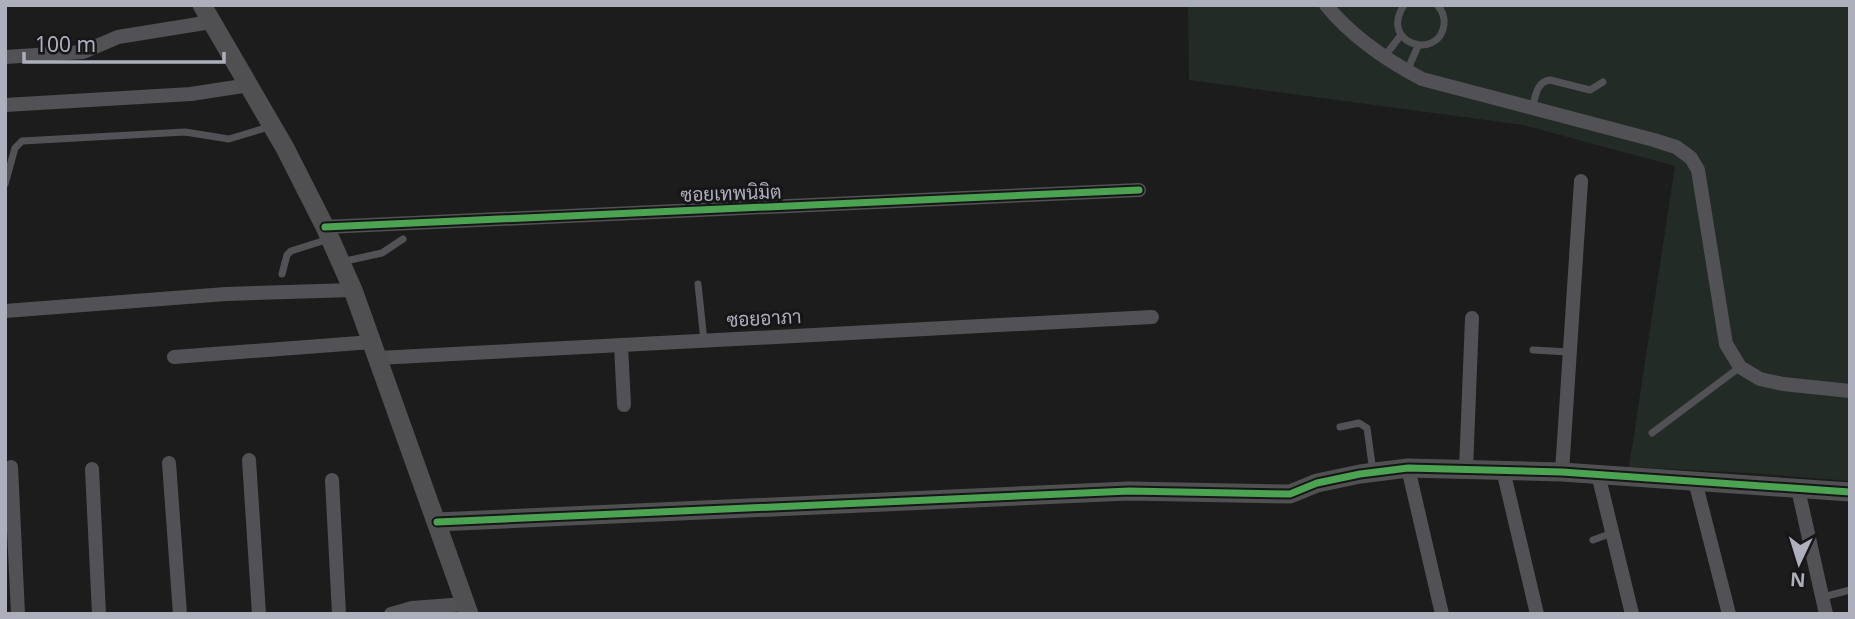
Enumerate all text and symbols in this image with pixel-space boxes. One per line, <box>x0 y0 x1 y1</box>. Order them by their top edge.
scale bar <box>24 21 224 65</box>
text: 100 m <box>35 30 96 58</box>
street label: ซอยเทพนิมิต <box>680 178 782 208</box>
street label: ซอยอาภา <box>726 303 802 333</box>
north arrow <box>1764 528 1834 598</box>
text: N <box>1789 566 1806 593</box>

